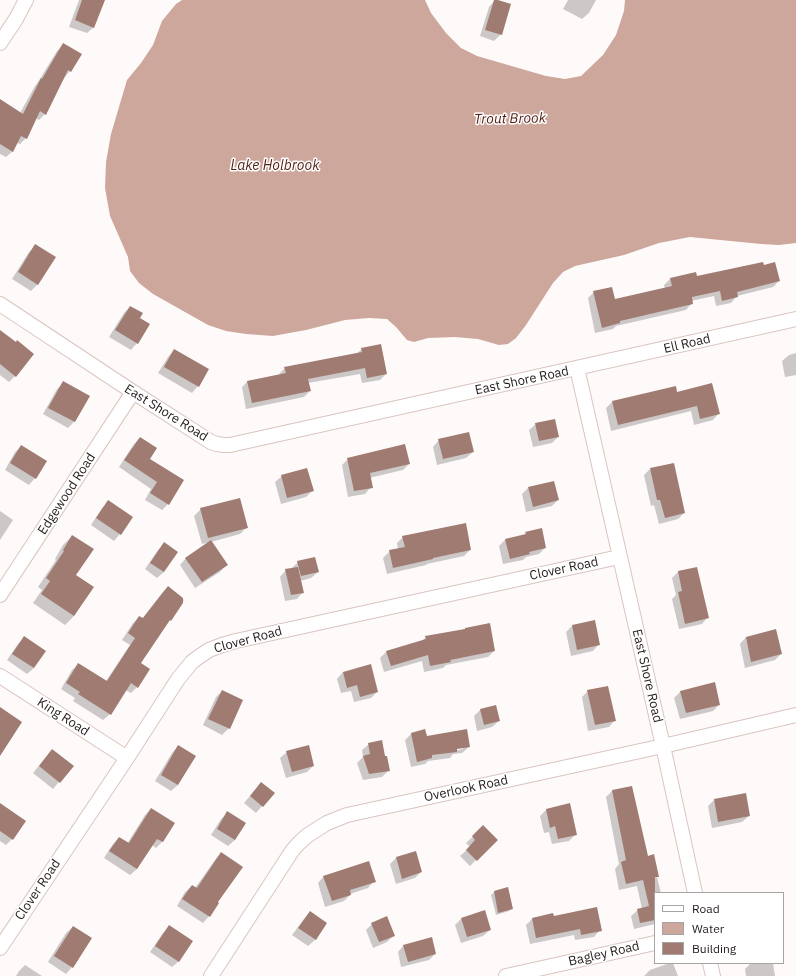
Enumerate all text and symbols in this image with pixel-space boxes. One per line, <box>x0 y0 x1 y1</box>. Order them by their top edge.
water label: Trout Brook <box>474 110 546 128</box>
water label: Lake Holbrook <box>231 158 319 174</box>
street label: Ell Road <box>662 331 712 357</box>
street label: East Shore Road <box>474 363 570 399</box>
street label: East Shore Road <box>121 381 211 445</box>
street label: Edgewood Road <box>35 450 99 538</box>
street label: Clover Road <box>528 554 600 584</box>
street label: Clover Road <box>212 623 284 657</box>
street label: East Shore Road <box>629 628 665 724</box>
street label: King Road <box>34 694 92 740</box>
street label: Overlook Road <box>423 773 509 805</box>
street label: Clover Road <box>12 857 64 923</box>
legend <box>654 892 784 964</box>
text: Road <box>692 901 720 916</box>
text: Water <box>692 921 724 936</box>
street label: Bagley Road <box>567 938 641 970</box>
text: Building <box>692 941 736 956</box>

